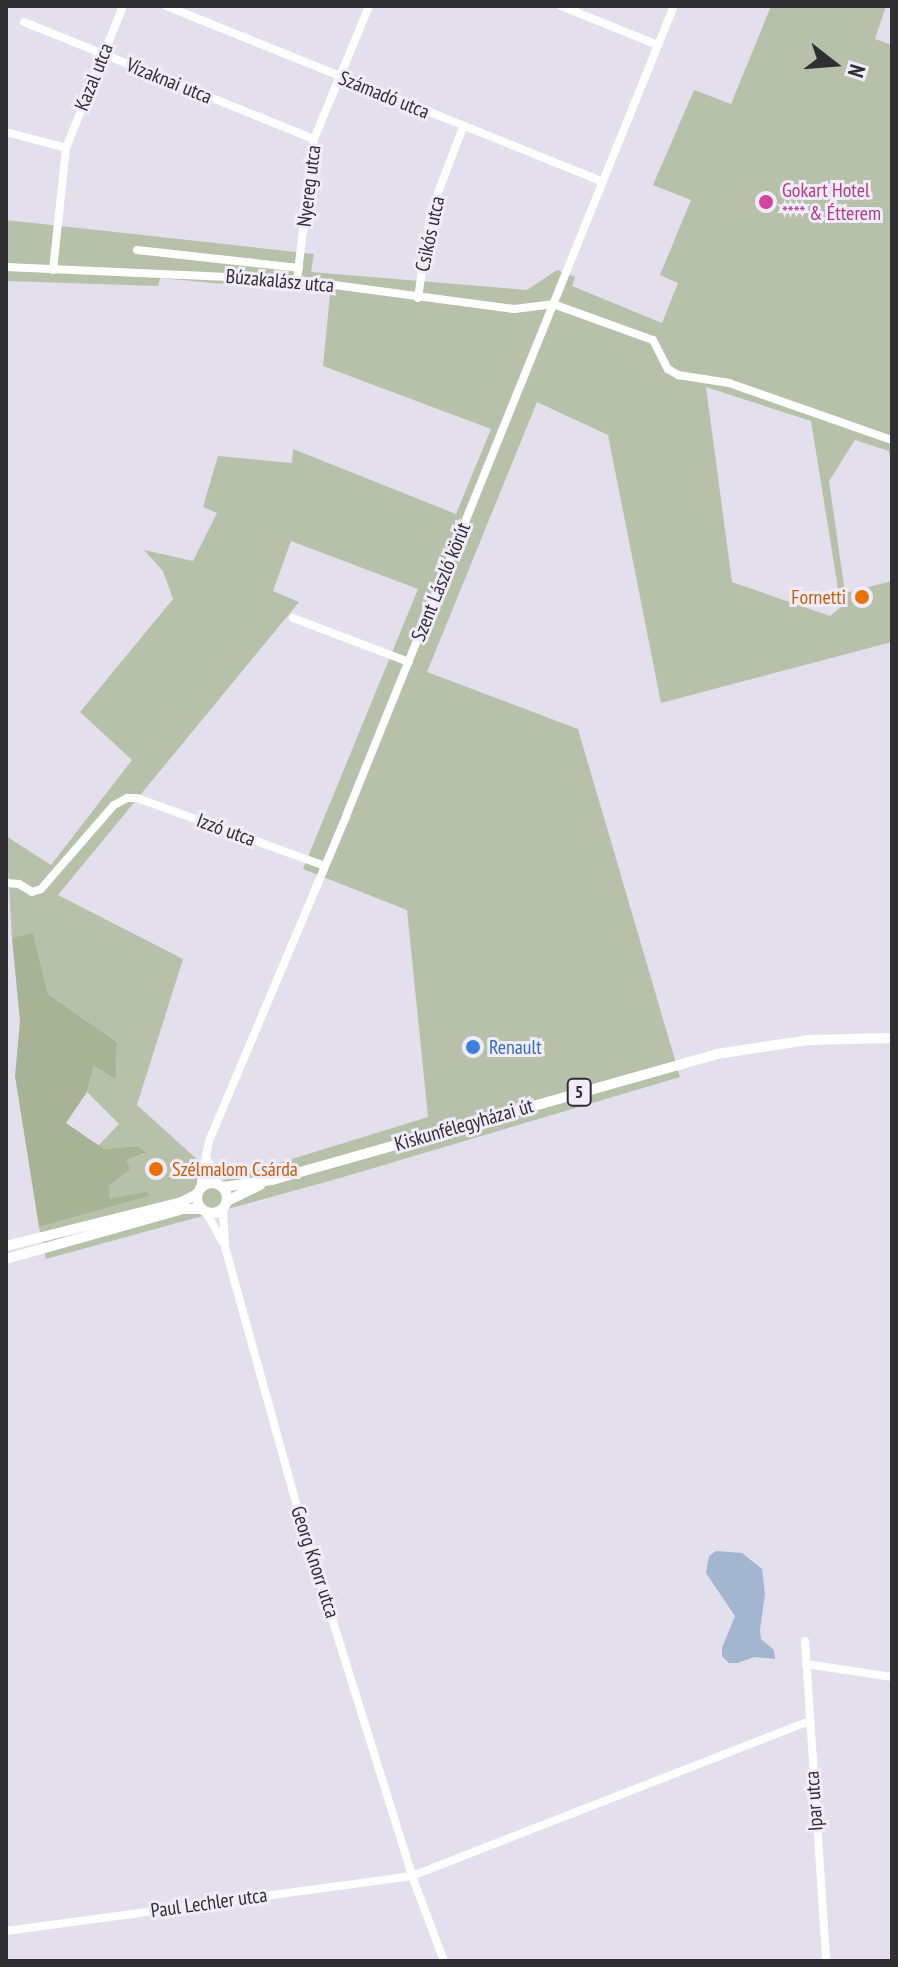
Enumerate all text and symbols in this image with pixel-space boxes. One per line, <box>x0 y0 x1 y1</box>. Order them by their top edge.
north arrow <box>794 24 874 104</box>
street label: Kazal utca <box>70 40 118 114</box>
street label: Vízaknai utca <box>123 53 215 109</box>
text: N <box>842 61 872 81</box>
street label: Számadó utca <box>335 66 433 124</box>
street label: Nyereg utca <box>292 144 326 228</box>
place label: Gokart Hotel **** & Étterem <box>782 178 881 225</box>
marker: Gokart Hotel **** & Étterem <box>757 193 775 211</box>
street label: Csikós utca <box>410 194 450 274</box>
street label: Búzakalász utca <box>225 264 335 298</box>
street label: Szent László körút <box>406 519 476 645</box>
place label: Fornetti <box>791 585 846 609</box>
marker: Fornetti <box>853 588 871 606</box>
street label: Izzó utca <box>193 808 259 852</box>
place label: Renault <box>489 1035 542 1059</box>
marker: Renault <box>464 1038 482 1056</box>
road number: 5 <box>565 1078 593 1106</box>
street label: Kiskunfélegyházai út <box>392 1094 536 1156</box>
place label: Szélmalom Csárda <box>172 1157 298 1181</box>
marker: Szélmalom Csárda <box>147 1160 165 1178</box>
street label: Georg Knorr utca <box>286 1503 344 1621</box>
street label: Ipar utca <box>800 1770 828 1832</box>
street label: Paul Lechler utca <box>149 1883 269 1923</box>

